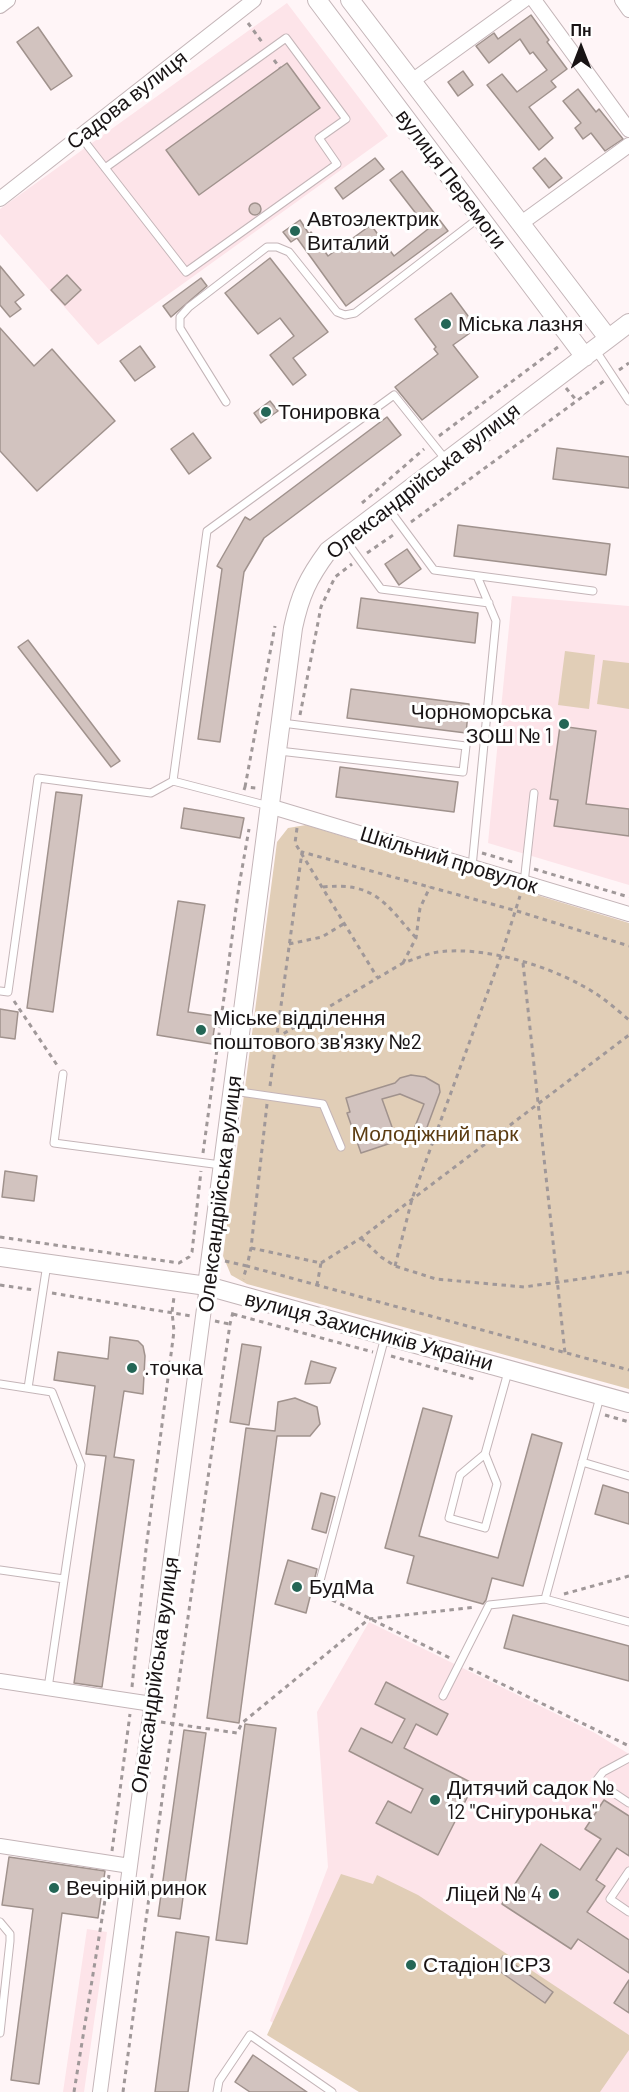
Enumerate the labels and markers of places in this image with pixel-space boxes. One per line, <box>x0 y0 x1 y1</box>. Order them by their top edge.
place label: Автоэлектрик Виталий <box>307 206 439 256</box>
marker: Автоэлектрик Виталий <box>288 224 302 238</box>
place label: Міська лазня <box>458 311 583 337</box>
marker: Міська лазня <box>439 317 453 331</box>
place label: Тонировка <box>278 399 380 425</box>
marker: Тонировка <box>259 405 273 419</box>
place label: Чорноморська ЗОШ № 1 <box>411 699 552 749</box>
marker: Чорноморська ЗОШ № 1 <box>557 717 571 731</box>
place label: Міське відділення поштового зв'язку №2 <box>213 1005 422 1055</box>
marker: Міське відділення поштового зв'язку №2 <box>194 1023 208 1037</box>
place label: .точка <box>144 1355 203 1381</box>
marker: .точка <box>125 1361 139 1375</box>
place label: БудМа <box>309 1574 374 1600</box>
marker: БудМа <box>290 1580 304 1594</box>
place label: Дитячий садок № 12 "Снігуронька" <box>447 1775 615 1825</box>
marker: Дитячий садок № 12 "Снігуронька" <box>428 1793 442 1807</box>
place label: Вечірній ринок <box>66 1875 206 1901</box>
marker: Вечірній ринок <box>47 1881 61 1895</box>
place label: Ліцей № 4 <box>446 1881 542 1907</box>
marker: Ліцей № 4 <box>547 1887 561 1901</box>
place label: Стадіон ІСРЗ <box>423 1952 551 1978</box>
marker: Стадіон ІСРЗ <box>404 1958 418 1972</box>

